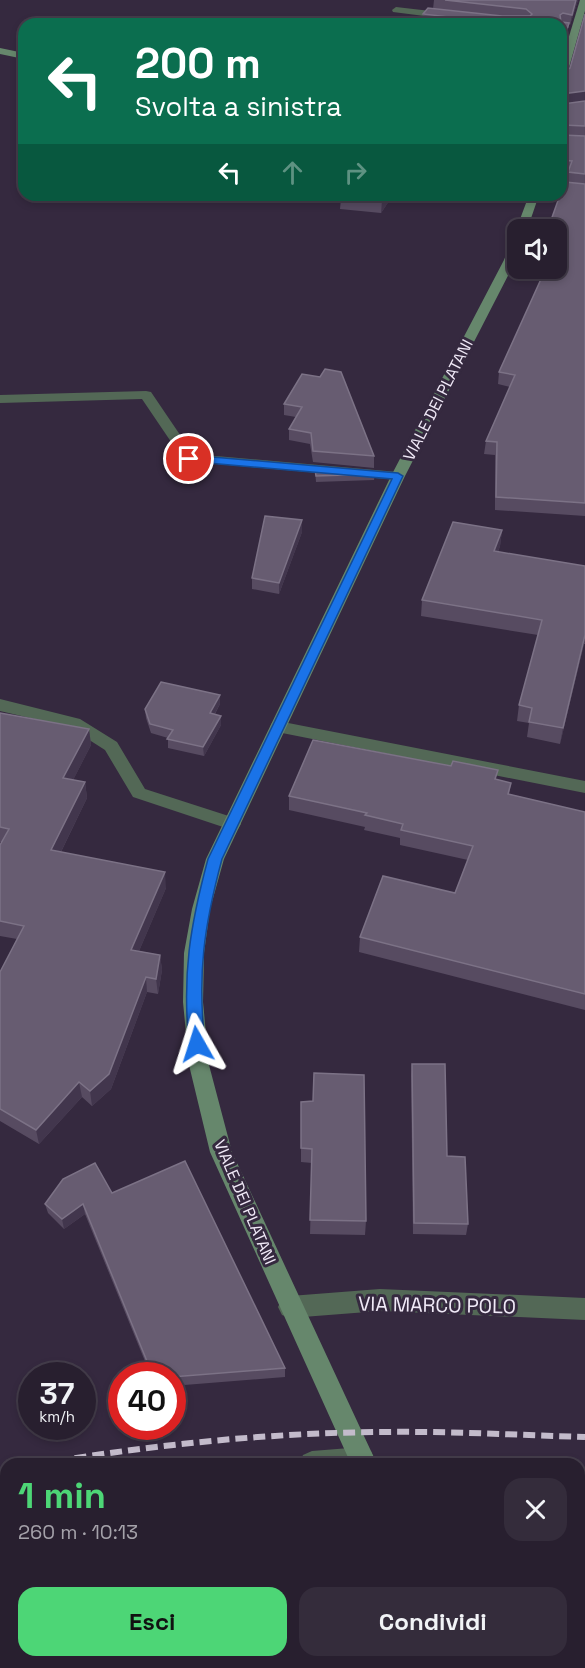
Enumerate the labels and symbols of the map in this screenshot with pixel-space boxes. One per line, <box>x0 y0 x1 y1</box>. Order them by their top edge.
street label: VIALE DEI PLATANI <box>398 336 478 464</box>
pin <box>163 433 214 484</box>
position arrow <box>165 1012 229 1076</box>
street label: VIALE DEI PLATANI <box>209 1136 281 1268</box>
street label: VIA MARCO POLO <box>358 1291 516 1319</box>
speed limit sign: 40 <box>108 1362 186 1440</box>

